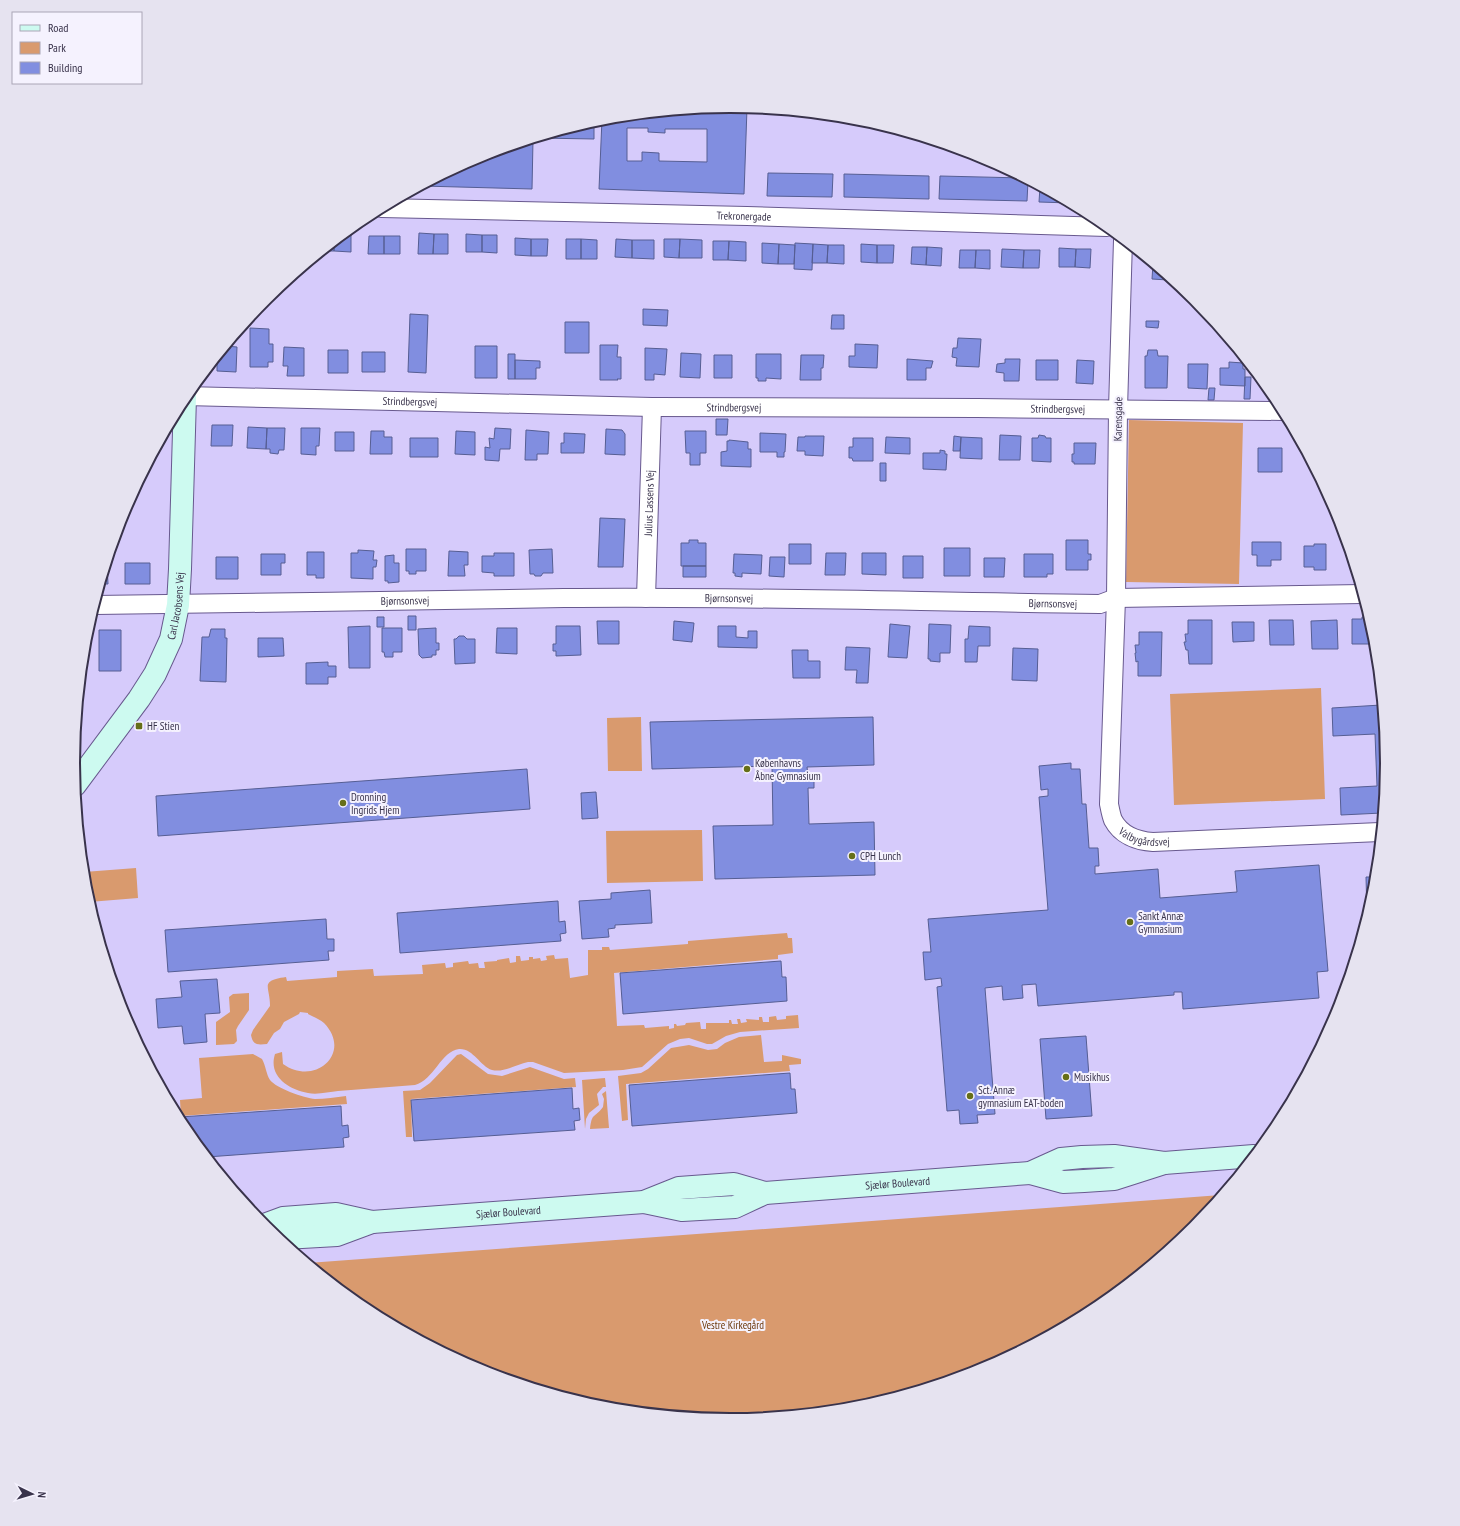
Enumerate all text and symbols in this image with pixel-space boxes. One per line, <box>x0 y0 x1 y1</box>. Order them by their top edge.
legend <box>12 12 142 84</box>
text: Road <box>48 20 68 35</box>
text: Park <box>48 40 66 55</box>
text: Building <box>48 60 83 75</box>
street label: Trekronergade <box>717 208 772 224</box>
street label: Strindbergsvej <box>382 394 437 409</box>
street label: Karensgade <box>1111 396 1125 441</box>
street label: Strindbergsvej <box>706 400 761 414</box>
street label: Strindbergsvej <box>1030 402 1085 416</box>
street label: Julius Lassens Vej <box>641 470 657 537</box>
street label: Carl Jacobsens Vej <box>164 572 187 641</box>
street label: Bjørnsonsvej <box>705 591 753 605</box>
street label: Bjørnsonsvej <box>381 593 429 608</box>
street label: Bjørnsonsvej <box>1028 596 1077 611</box>
place label: HF Stien <box>147 719 179 733</box>
marker: HF Stien <box>134 721 144 731</box>
place label: Københavns Åbne Gymnasium <box>755 756 821 783</box>
marker: Københavns Åbne Gymnasium <box>742 764 752 774</box>
place label: Dronning Ingrids Hjem <box>351 790 399 817</box>
marker: Dronning Ingrids Hjem <box>338 798 348 808</box>
street label: Valbygårdsvej <box>1115 824 1170 849</box>
place label: CPH Lunch <box>860 849 901 863</box>
marker: CPH Lunch <box>847 851 857 861</box>
place label: Sankt Annæ Gymnasium <box>1138 909 1183 936</box>
marker: Sankt Annæ Gymnasium <box>1125 917 1135 927</box>
place label: Musikhus <box>1074 1070 1110 1084</box>
marker: Musikhus <box>1061 1072 1071 1082</box>
place label: Sct. Annæ gymnasium EAT-boden <box>978 1083 1064 1110</box>
marker: Sct. Annæ gymnasium EAT-boden <box>965 1091 975 1101</box>
street label: Sjælør Boulevard <box>865 1174 931 1192</box>
street label: Sjælør Boulevard <box>475 1203 542 1221</box>
park label: Vestre Kirkegård <box>701 1318 764 1332</box>
north arrow <box>12 1474 52 1514</box>
text: N <box>35 1491 49 1498</box>

